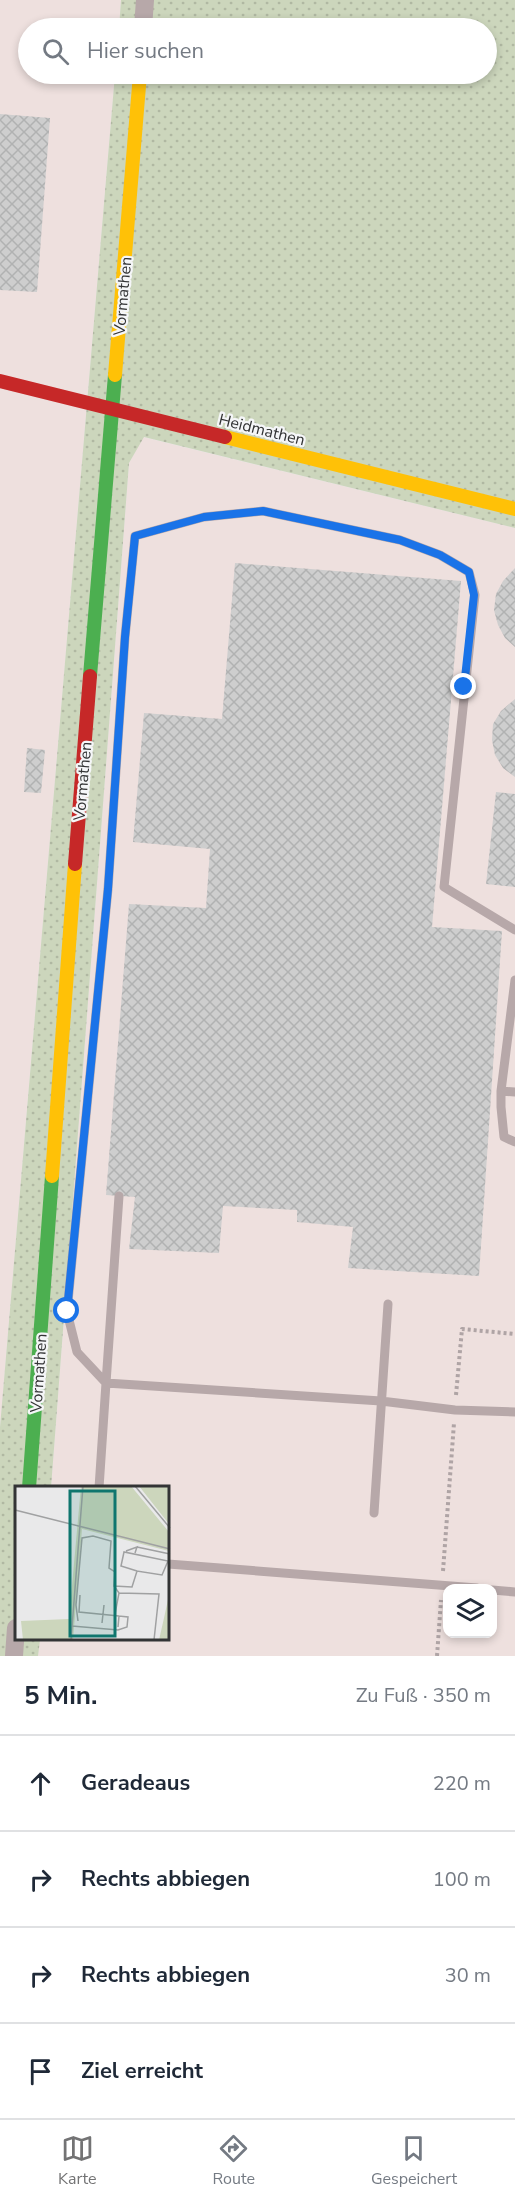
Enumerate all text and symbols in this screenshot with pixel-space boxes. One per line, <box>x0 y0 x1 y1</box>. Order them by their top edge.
search box <box>18 18 497 84</box>
icon: search <box>39 35 72 68</box>
text: Hier suchen <box>87 36 204 66</box>
street label: Vormathen <box>109 256 137 337</box>
street label: Heidmathen <box>216 409 307 451</box>
route end <box>450 673 476 699</box>
street label: Vormathen <box>69 741 97 822</box>
route start <box>53 1297 79 1323</box>
street label: Vormathen <box>25 1333 53 1414</box>
inset map <box>15 1486 170 1641</box>
map controls <box>443 1584 497 1638</box>
button: layers <box>443 1584 497 1638</box>
text: 5 Min. <box>24 1678 97 1713</box>
text: Zu Fuß · 350 m <box>356 1682 491 1709</box>
icon: ahead <box>24 1767 57 1800</box>
text: Geradeaus <box>81 1768 190 1798</box>
text: 220 m <box>433 1770 491 1797</box>
icon: right <box>24 1863 57 1896</box>
text: Rechts abbiegen <box>81 1864 250 1894</box>
text: 100 m <box>433 1866 491 1893</box>
icon: right <box>24 1959 57 1992</box>
text: Rechts abbiegen <box>81 1960 250 1990</box>
text: 30 m <box>445 1962 491 1989</box>
icon: arrive <box>24 2055 57 2088</box>
text: Ziel erreicht <box>81 2056 203 2086</box>
tab: Karte <box>58 2132 97 2190</box>
tab: Route <box>213 2132 255 2190</box>
tab: Gespeichert <box>371 2132 457 2190</box>

